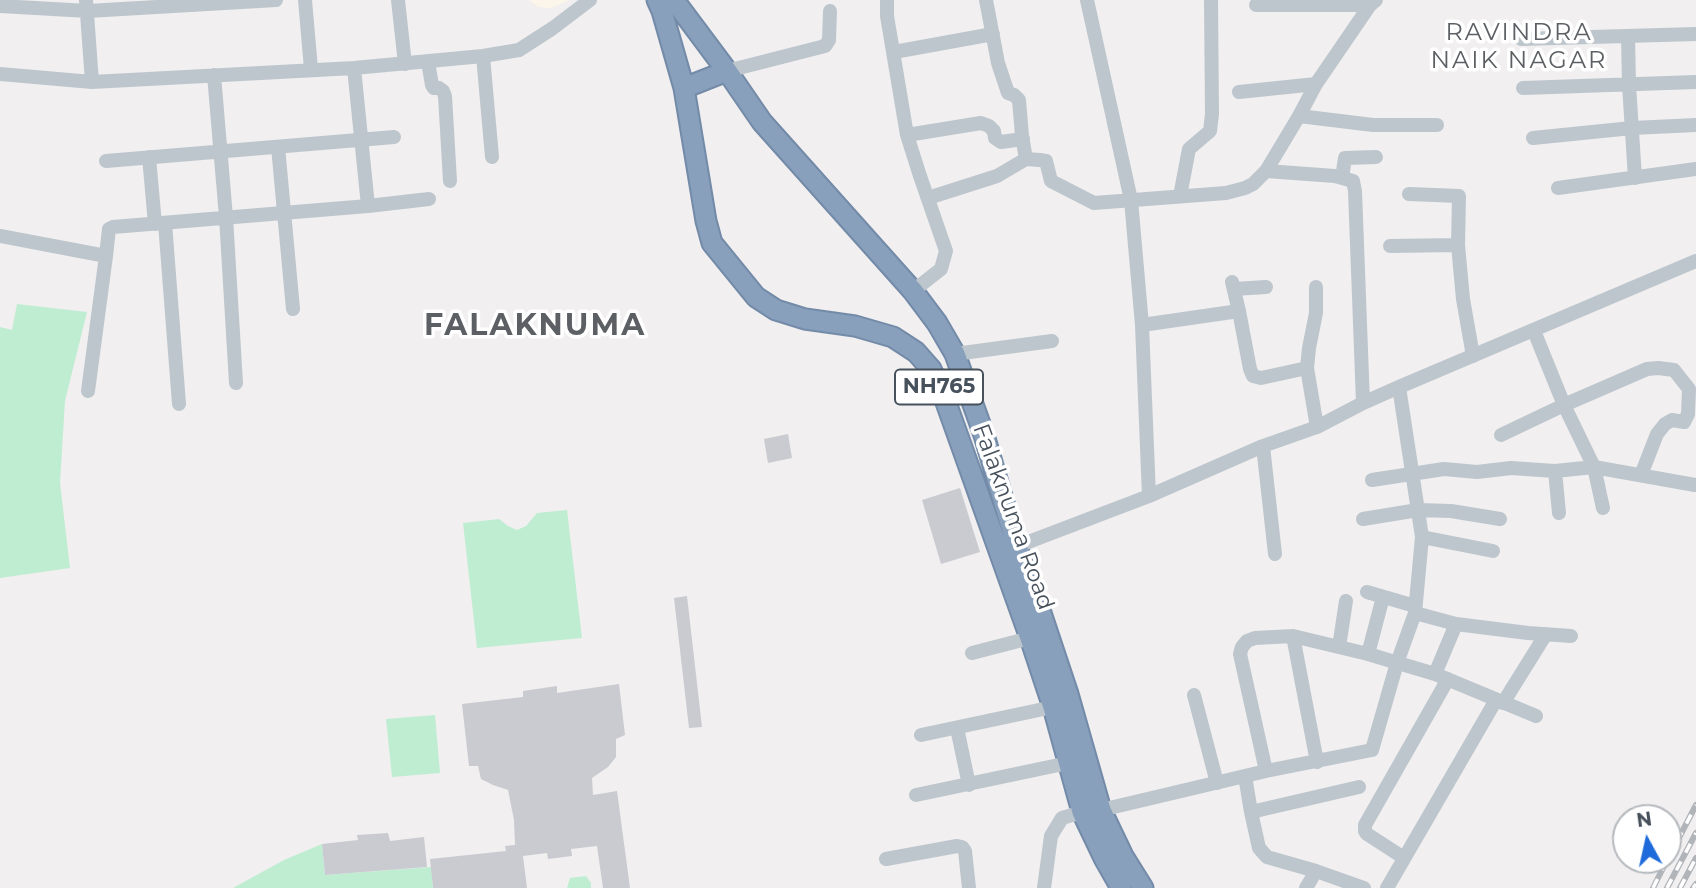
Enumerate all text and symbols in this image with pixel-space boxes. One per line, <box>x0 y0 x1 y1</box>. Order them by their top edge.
district label: RAVINDRA NAIK NAGAR <box>1432 19 1606 75</box>
district label: FALAKNUMA <box>425 308 645 344</box>
road number: NH765 <box>895 370 983 404</box>
street label: Falaknuma Road <box>966 420 1060 614</box>
north arrow <box>1612 804 1682 874</box>
text: N <box>1635 807 1653 832</box>

